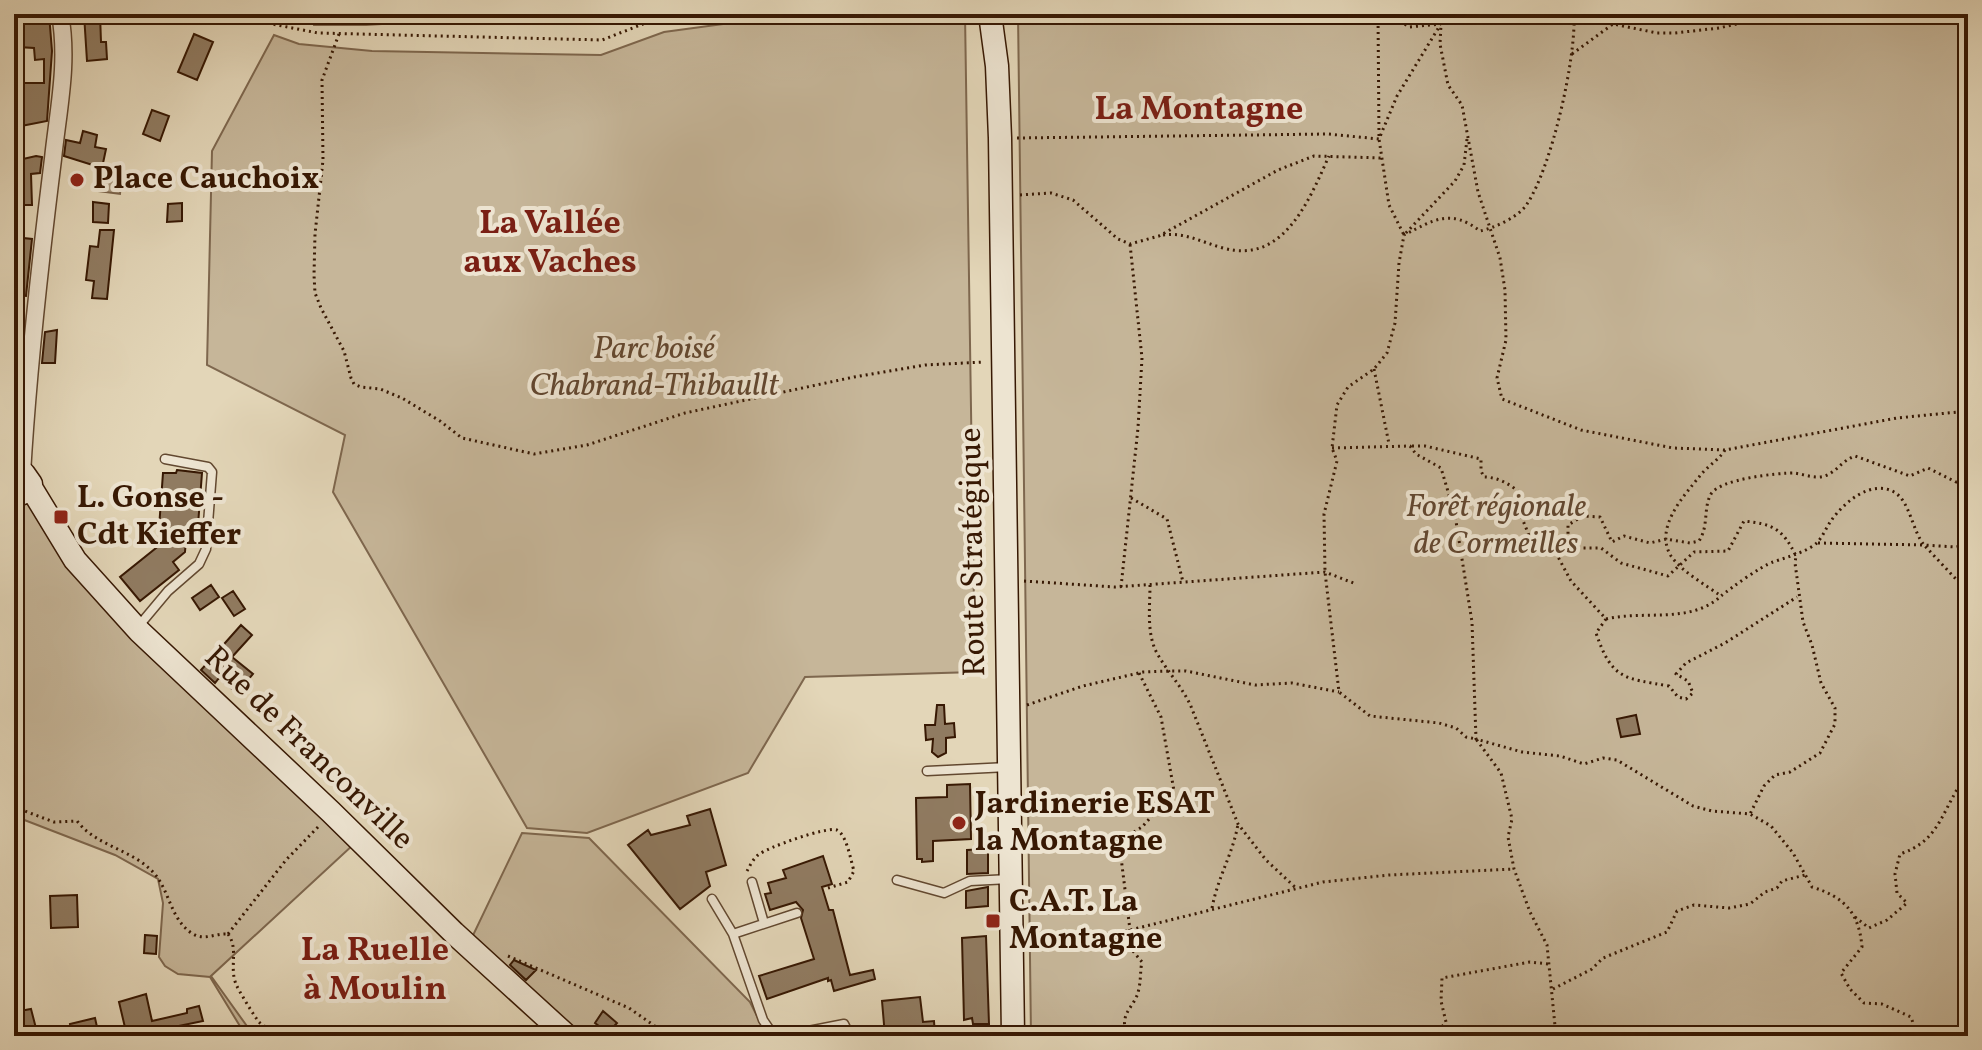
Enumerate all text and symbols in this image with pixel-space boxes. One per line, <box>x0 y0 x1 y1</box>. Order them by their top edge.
district label: La Montagne <box>1095 87 1303 134</box>
place label: Place Cauchoix <box>93 158 319 202</box>
marker: Place Cauchoix <box>68 171 86 189</box>
district label: La Vallée aux Vaches <box>463 201 637 287</box>
park label: Parc boisé Chabrand-Thibaullt <box>530 328 779 409</box>
street label: Route Stratégique <box>950 427 998 677</box>
place label: L. Gonse - Cdt Kieffer <box>77 477 241 558</box>
park label: Forêt régionale de Cormeilles <box>1406 486 1587 567</box>
marker: L. Gonse - Cdt Kieffer <box>52 508 70 526</box>
street label: Rue de Franconville <box>193 637 423 861</box>
place label: Jardinerie ESAT la Montagne <box>974 783 1215 864</box>
marker: Jardinerie ESAT la Montagne <box>950 814 968 832</box>
place label: C.A.T. La Montagne <box>1009 881 1162 962</box>
marker: C.A.T. La Montagne <box>984 912 1002 930</box>
district label: La Ruelle à Moulin <box>301 928 449 1014</box>

